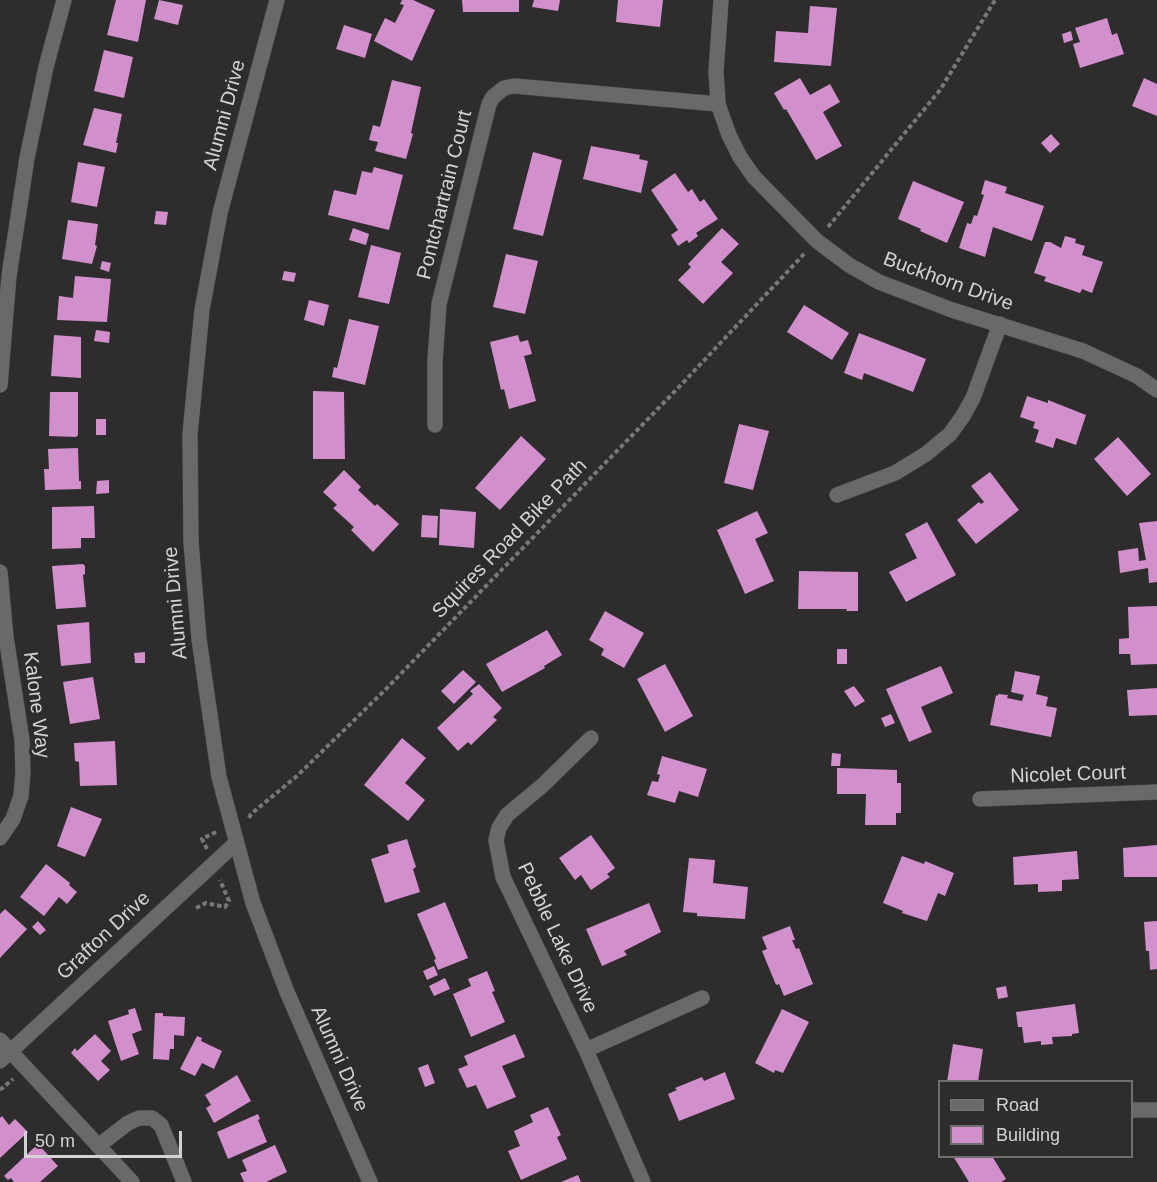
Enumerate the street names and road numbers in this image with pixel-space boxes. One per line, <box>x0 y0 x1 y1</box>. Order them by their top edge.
street label: Alumni Drive <box>199 57 251 173</box>
street label: Pontchartrain Court <box>412 108 478 282</box>
street label: Buckhorn Drive <box>880 247 1016 317</box>
street label: Squires Road Bike Path <box>428 454 592 624</box>
street label: Alumni Drive <box>159 545 193 661</box>
street label: Kalone Way <box>18 650 54 760</box>
street label: Nicolet Court <box>1010 761 1126 789</box>
street label: Pebble Lake Drive <box>512 859 602 1017</box>
street label: Grafton Drive <box>52 887 156 985</box>
street label: Alumni Drive <box>305 1002 373 1116</box>

